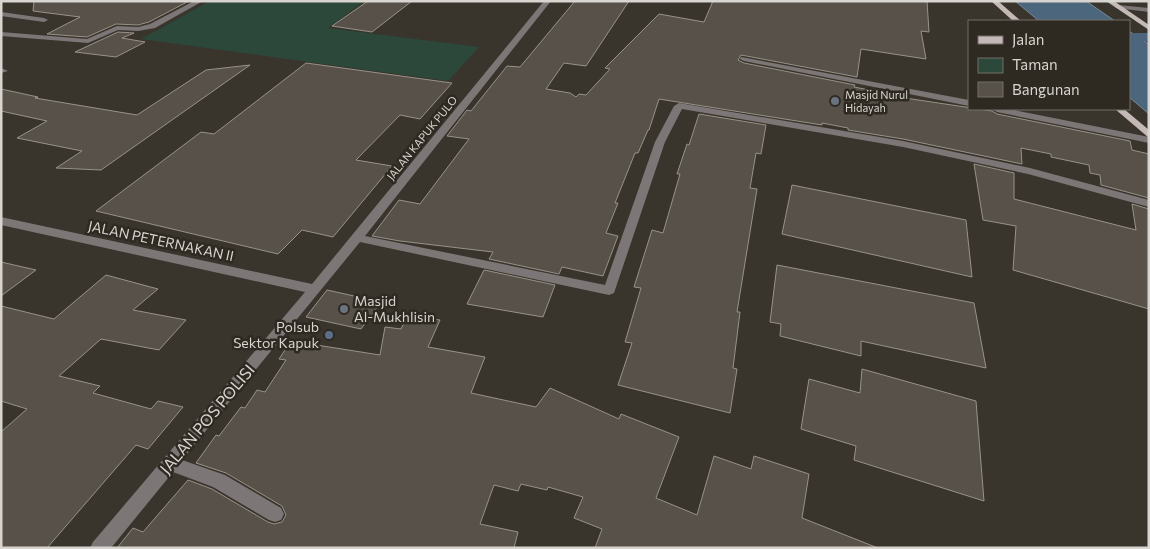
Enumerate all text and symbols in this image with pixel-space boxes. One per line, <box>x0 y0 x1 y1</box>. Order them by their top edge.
legend <box>968 20 1130 110</box>
text: Jalan <box>1012 30 1044 48</box>
text: Taman <box>1012 55 1058 73</box>
text: Bangunan <box>1012 80 1080 98</box>
place label: Masjid Nurul Hidayah <box>845 88 908 114</box>
street label: JALAN KAPUK PULO <box>384 93 460 183</box>
marker: Masjid Nurul Hidayah <box>829 95 841 107</box>
street label: JALAN PETERNAKAN II <box>87 217 236 264</box>
place label: Masjid Al-Mukhlisin <box>354 292 435 325</box>
marker: Masjid Al-Mukhlisin <box>338 303 350 315</box>
place label: Polsub Sektor Kapuk <box>233 318 319 351</box>
marker: Polsub Sektor Kapuk <box>323 329 335 341</box>
street label: JALAN POS POLISI <box>155 360 258 477</box>

